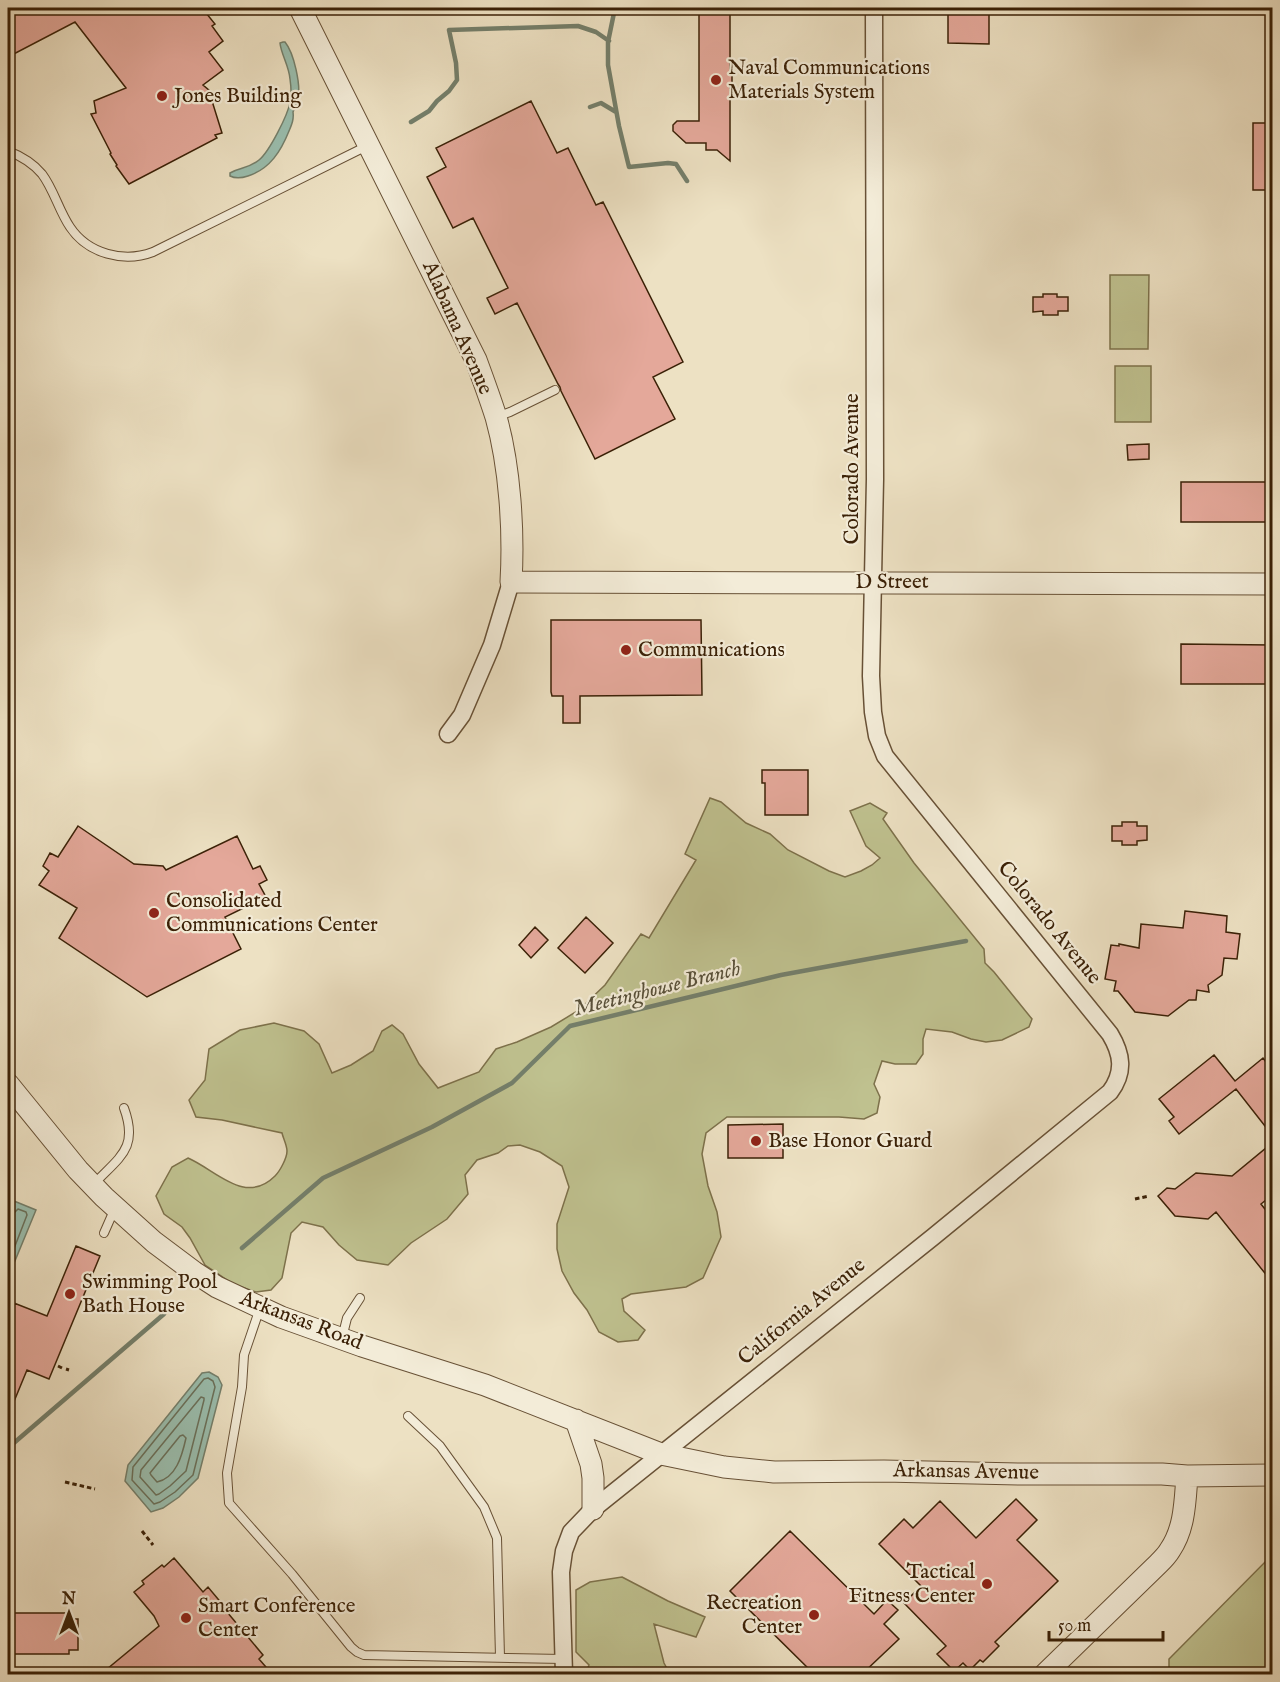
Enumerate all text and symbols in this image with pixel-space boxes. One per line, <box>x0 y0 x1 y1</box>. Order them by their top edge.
place label: Naval Communications Materials System <box>728 55 930 106</box>
marker: Naval Communications Materials System <box>709 73 723 87</box>
place label: Jones Building <box>172 83 302 110</box>
marker: Jones Building <box>155 89 169 103</box>
street label: Alabama Avenue <box>415 256 499 399</box>
street label: Colorado Avenue <box>839 393 866 545</box>
street label: D Street <box>855 569 929 596</box>
place label: Communications <box>638 637 785 664</box>
marker: Communications <box>619 643 633 657</box>
street label: Colorado Avenue <box>991 856 1107 991</box>
place label: Consolidated Communications Center <box>166 888 378 939</box>
marker: Consolidated Communications Center <box>147 906 161 920</box>
water label: Meetinghouse Branch <box>571 955 743 1023</box>
place label: Base Honor Guard <box>768 1128 933 1155</box>
marker: Base Honor Guard <box>749 1134 763 1148</box>
street label: California Avenue <box>733 1252 872 1372</box>
place label: Swimming Pool Bath House <box>82 1269 217 1320</box>
street label: Arkansas Road <box>235 1285 367 1357</box>
marker: Swimming Pool Bath House <box>63 1287 77 1301</box>
street label: Arkansas Avenue <box>892 1457 1040 1487</box>
place label: Tactical Fitness Center <box>848 1559 975 1610</box>
marker: Tactical Fitness Center <box>980 1577 994 1591</box>
north arrow <box>39 1583 99 1643</box>
text: N <box>61 1590 76 1610</box>
place label: Recreation Center <box>706 1590 802 1641</box>
place label: Smart Conference Center <box>198 1593 356 1644</box>
scale bar <box>1049 1604 1163 1642</box>
marker: Recreation Center <box>807 1608 821 1622</box>
marker: Smart Conference Center <box>179 1611 193 1625</box>
text: 50 m <box>1058 1615 1091 1638</box>

